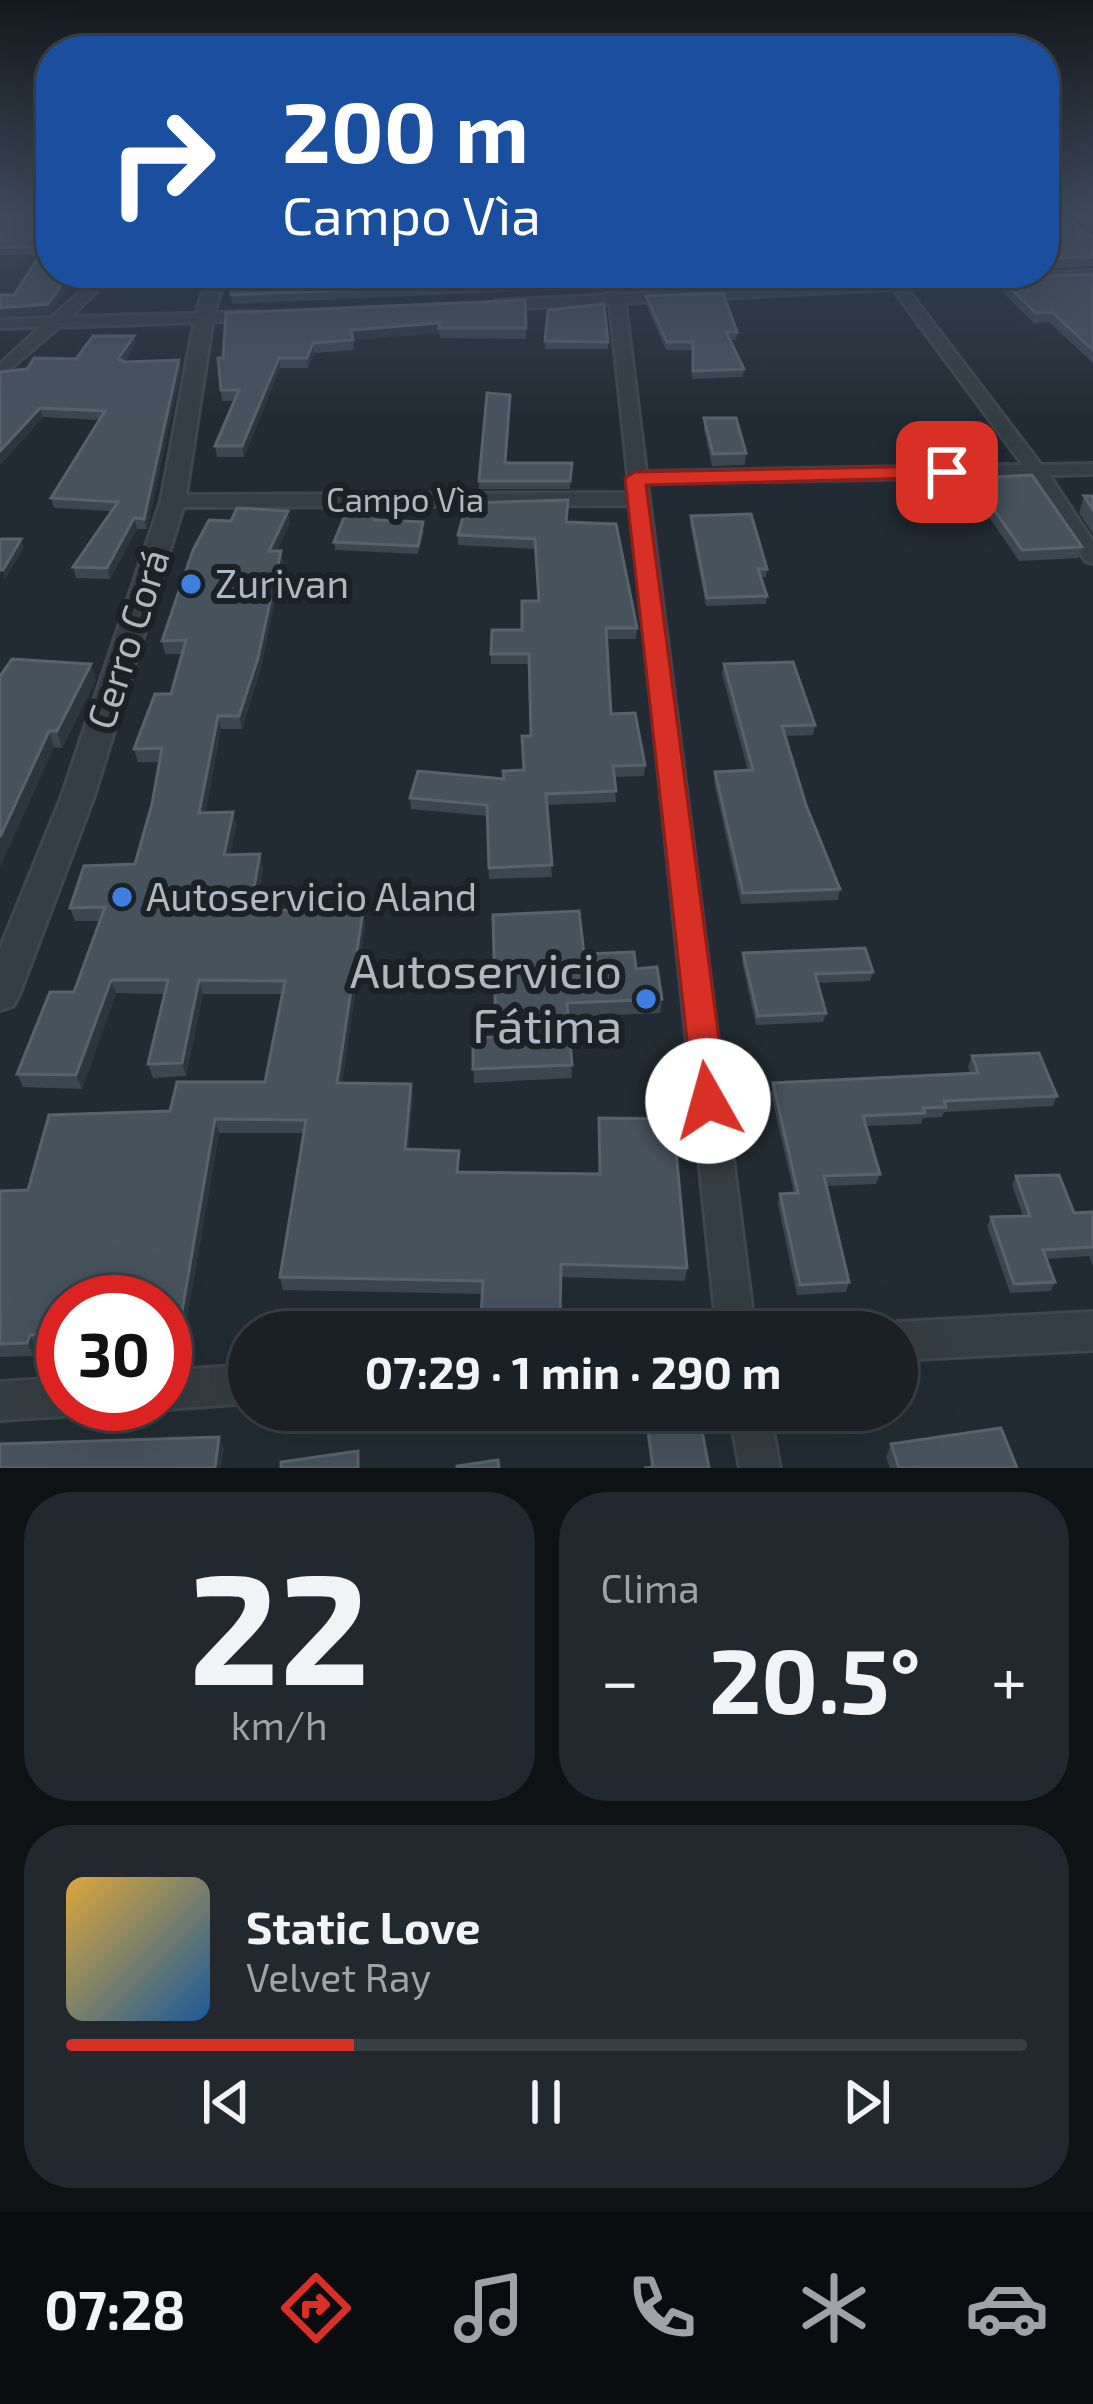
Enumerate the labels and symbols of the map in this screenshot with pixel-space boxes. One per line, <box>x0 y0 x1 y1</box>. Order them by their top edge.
pin <box>896 421 998 523</box>
street label: Campo Vìa <box>326 479 484 519</box>
street label: Cerro Corá <box>75 543 178 734</box>
place label: Zurivan <box>215 559 349 606</box>
marker: Zurivan <box>178 571 204 597</box>
place label: Autoservicio Aland <box>146 872 477 919</box>
marker: Autoservicio Aland <box>109 884 135 910</box>
place label: Autoservicio Fátima <box>350 940 622 1053</box>
marker: Autoservicio Fátima <box>633 986 659 1012</box>
position arrow <box>645 1038 771 1164</box>
speed limit sign: 30 <box>36 1275 192 1431</box>

